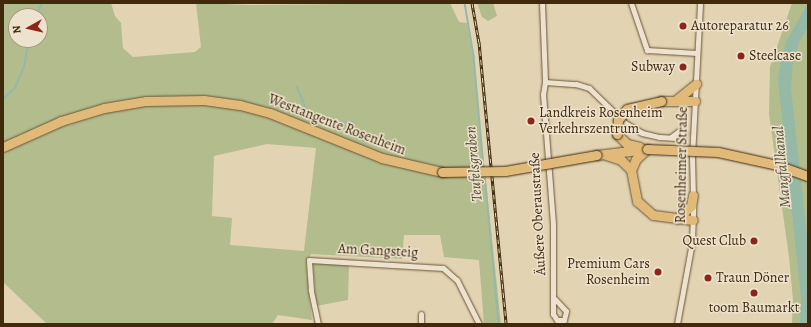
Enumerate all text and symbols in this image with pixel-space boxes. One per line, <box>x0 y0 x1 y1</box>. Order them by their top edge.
north arrow <box>8 8 48 48</box>
place label: Autoreparatur 26 <box>691 18 789 34</box>
marker: Autoreparatur 26 <box>678 21 688 31</box>
text: N <box>9 25 25 35</box>
place label: Steelcase <box>749 48 801 64</box>
marker: Steelcase <box>736 51 746 61</box>
place label: Subway <box>631 59 675 75</box>
marker: Subway <box>678 62 688 72</box>
street label: Westtangente Rosenheim <box>266 91 408 159</box>
place label: Landkreis Rosenheim Verkehrszentrum <box>539 105 663 138</box>
street label: Rosenheimer Straße <box>673 106 691 224</box>
marker: Landkreis Rosenheim Verkehrszentrum <box>526 116 536 126</box>
water label: Mangfallkanal <box>769 125 795 209</box>
water label: Teufelsgraben <box>462 126 486 202</box>
street label: Äußere Oberaustraße <box>526 152 550 276</box>
place label: Quest Club <box>683 233 746 249</box>
marker: Quest Club <box>749 236 759 246</box>
street label: Am Gangsteig <box>338 241 418 261</box>
place label: Premium Cars Rosenheim <box>567 256 650 288</box>
marker: Premium Cars Rosenheim <box>653 267 663 277</box>
place label: Traun Döner <box>716 270 789 286</box>
marker: Traun Döner <box>703 273 713 283</box>
marker: toom Baumarkt <box>749 288 759 298</box>
place label: toom Baumarkt <box>709 300 799 316</box>

